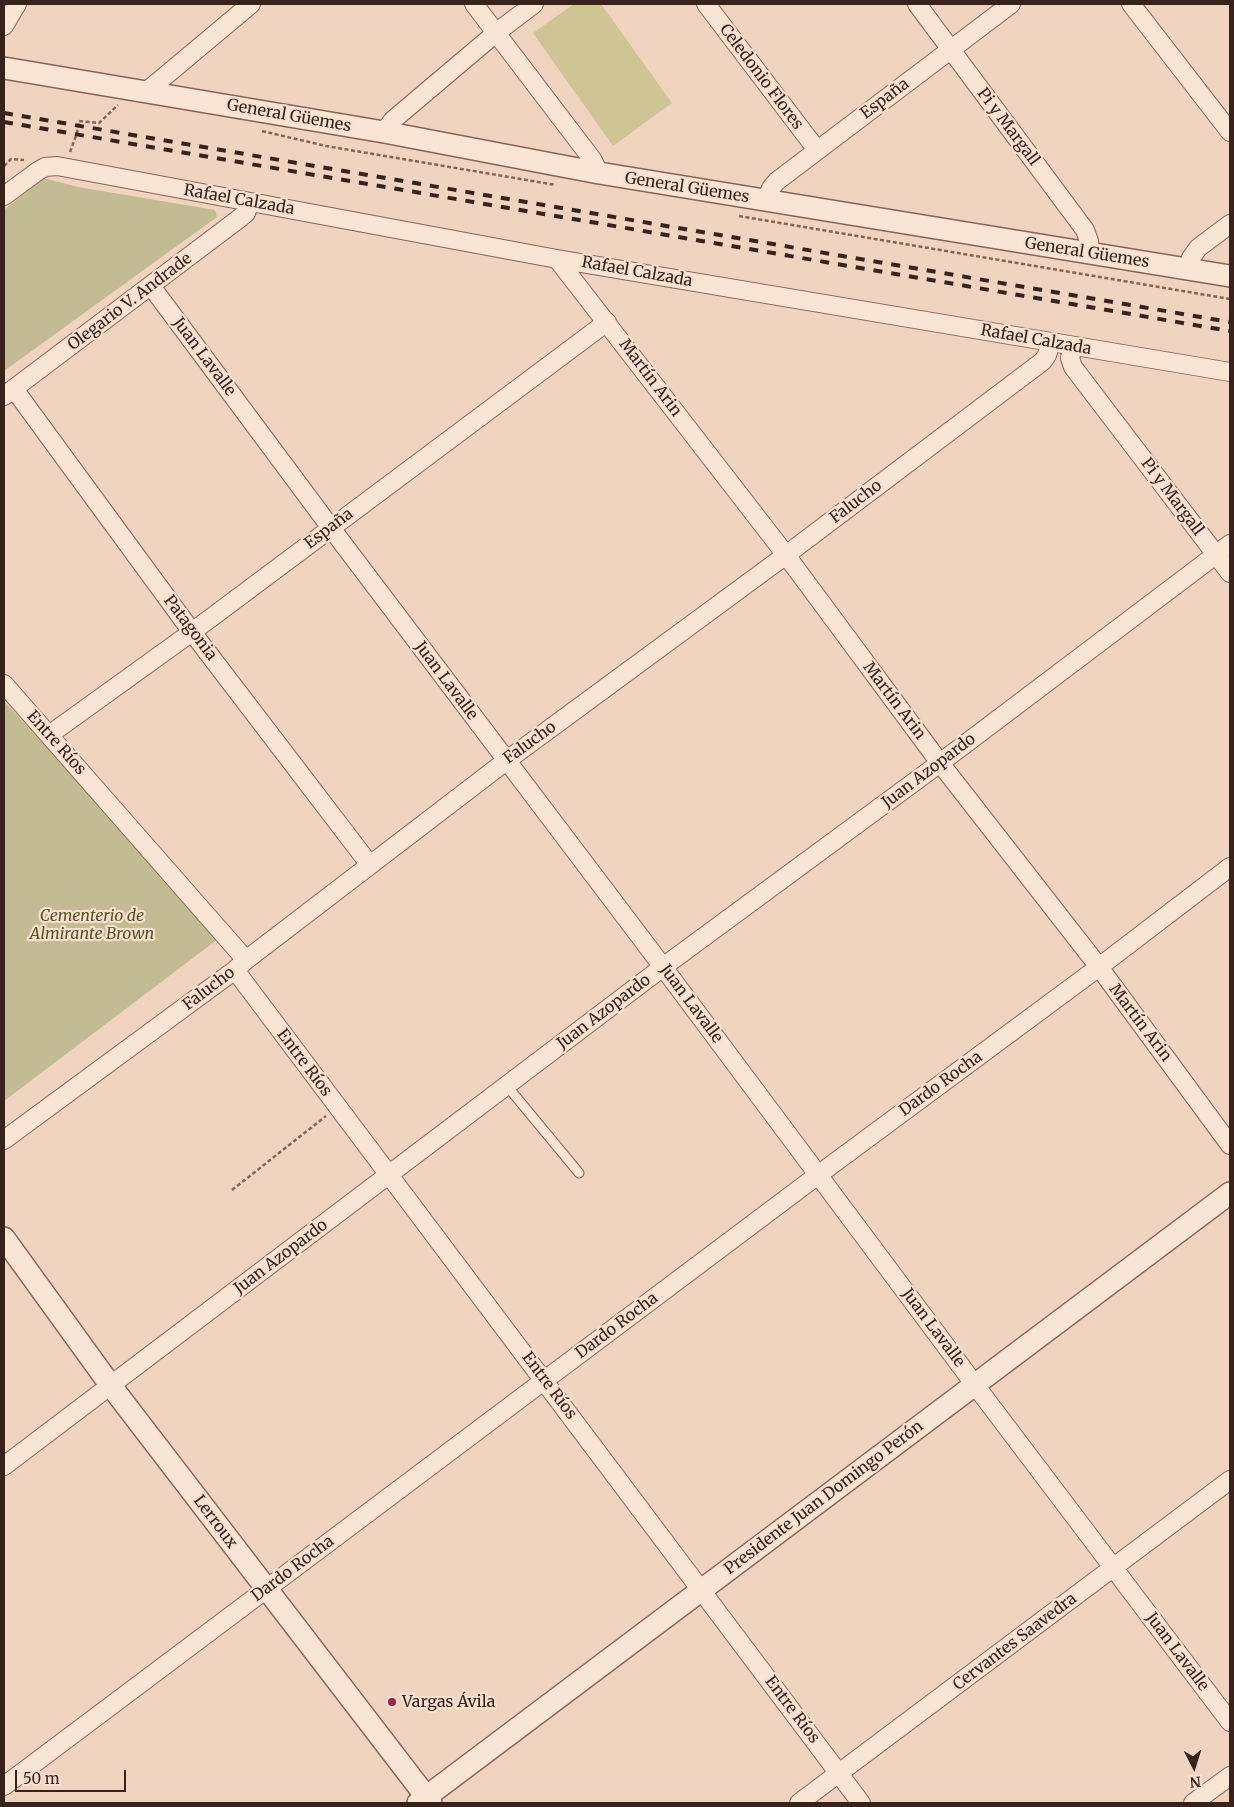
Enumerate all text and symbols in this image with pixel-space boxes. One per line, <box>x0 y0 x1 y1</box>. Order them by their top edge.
street label: Celedonio Flores <box>715 20 807 134</box>
street label: España <box>857 75 913 123</box>
street label: Pi y Margall <box>973 85 1043 169</box>
street label: General Güemes <box>225 96 353 136</box>
street label: General Güemes <box>623 169 751 207</box>
street label: Rafael Calzada <box>182 181 296 219</box>
street label: General Güemes <box>1023 234 1151 272</box>
street label: Olegario V. Andrade <box>64 249 196 355</box>
street label: Rafael Calzada <box>580 253 694 291</box>
street label: Juan Lavalle <box>168 314 240 400</box>
street label: Rafael Calzada <box>979 321 1093 359</box>
street label: Martín Arin <box>615 336 685 420</box>
street label: Pi y Margall <box>1137 455 1207 539</box>
street label: Falucho <box>826 476 886 528</box>
street label: España <box>301 505 357 553</box>
street label: Patagonia <box>159 592 221 664</box>
street label: Juan Lavalle <box>410 638 482 724</box>
street label: Martín Arin <box>859 659 929 743</box>
street label: Entre Ríos <box>22 707 90 779</box>
street label: Falucho <box>500 718 560 768</box>
street label: Juan Azopardo <box>878 730 980 812</box>
park label: Cementerio de Almirante Brown <box>30 906 154 944</box>
street label: Juan Lavalle <box>655 961 727 1047</box>
street label: Falucho <box>179 963 239 1015</box>
street label: Juan Azopardo <box>553 971 655 1053</box>
street label: Martín Arin <box>1105 981 1175 1065</box>
street label: Entre Ríos <box>273 1026 335 1100</box>
street label: Dardo Rocha <box>896 1047 986 1121</box>
street label: Juan Azopardo <box>230 1216 332 1298</box>
street label: Juan Lavalle <box>897 1285 969 1371</box>
street label: Dardo Rocha <box>572 1289 662 1363</box>
street label: Entre Ríos <box>518 1349 580 1423</box>
street label: Presidente Juan Domingo Perón <box>721 1417 927 1579</box>
street label: Lerroux <box>189 1492 241 1552</box>
street label: Dardo Rocha <box>248 1532 338 1606</box>
street label: Cervantes Saavedra <box>949 1589 1081 1695</box>
street label: Juan Lavalle <box>1141 1609 1213 1695</box>
street label: Entre Ríos <box>761 1673 823 1747</box>
place label: Vargas Ávila <box>402 1692 495 1712</box>
marker: Vargas Ávila <box>386 1696 398 1708</box>
north arrow <box>1169 1742 1219 1792</box>
scale bar <box>18 1760 129 1792</box>
text: 50 m <box>23 1769 60 1788</box>
text: N <box>1189 1772 1202 1791</box>

